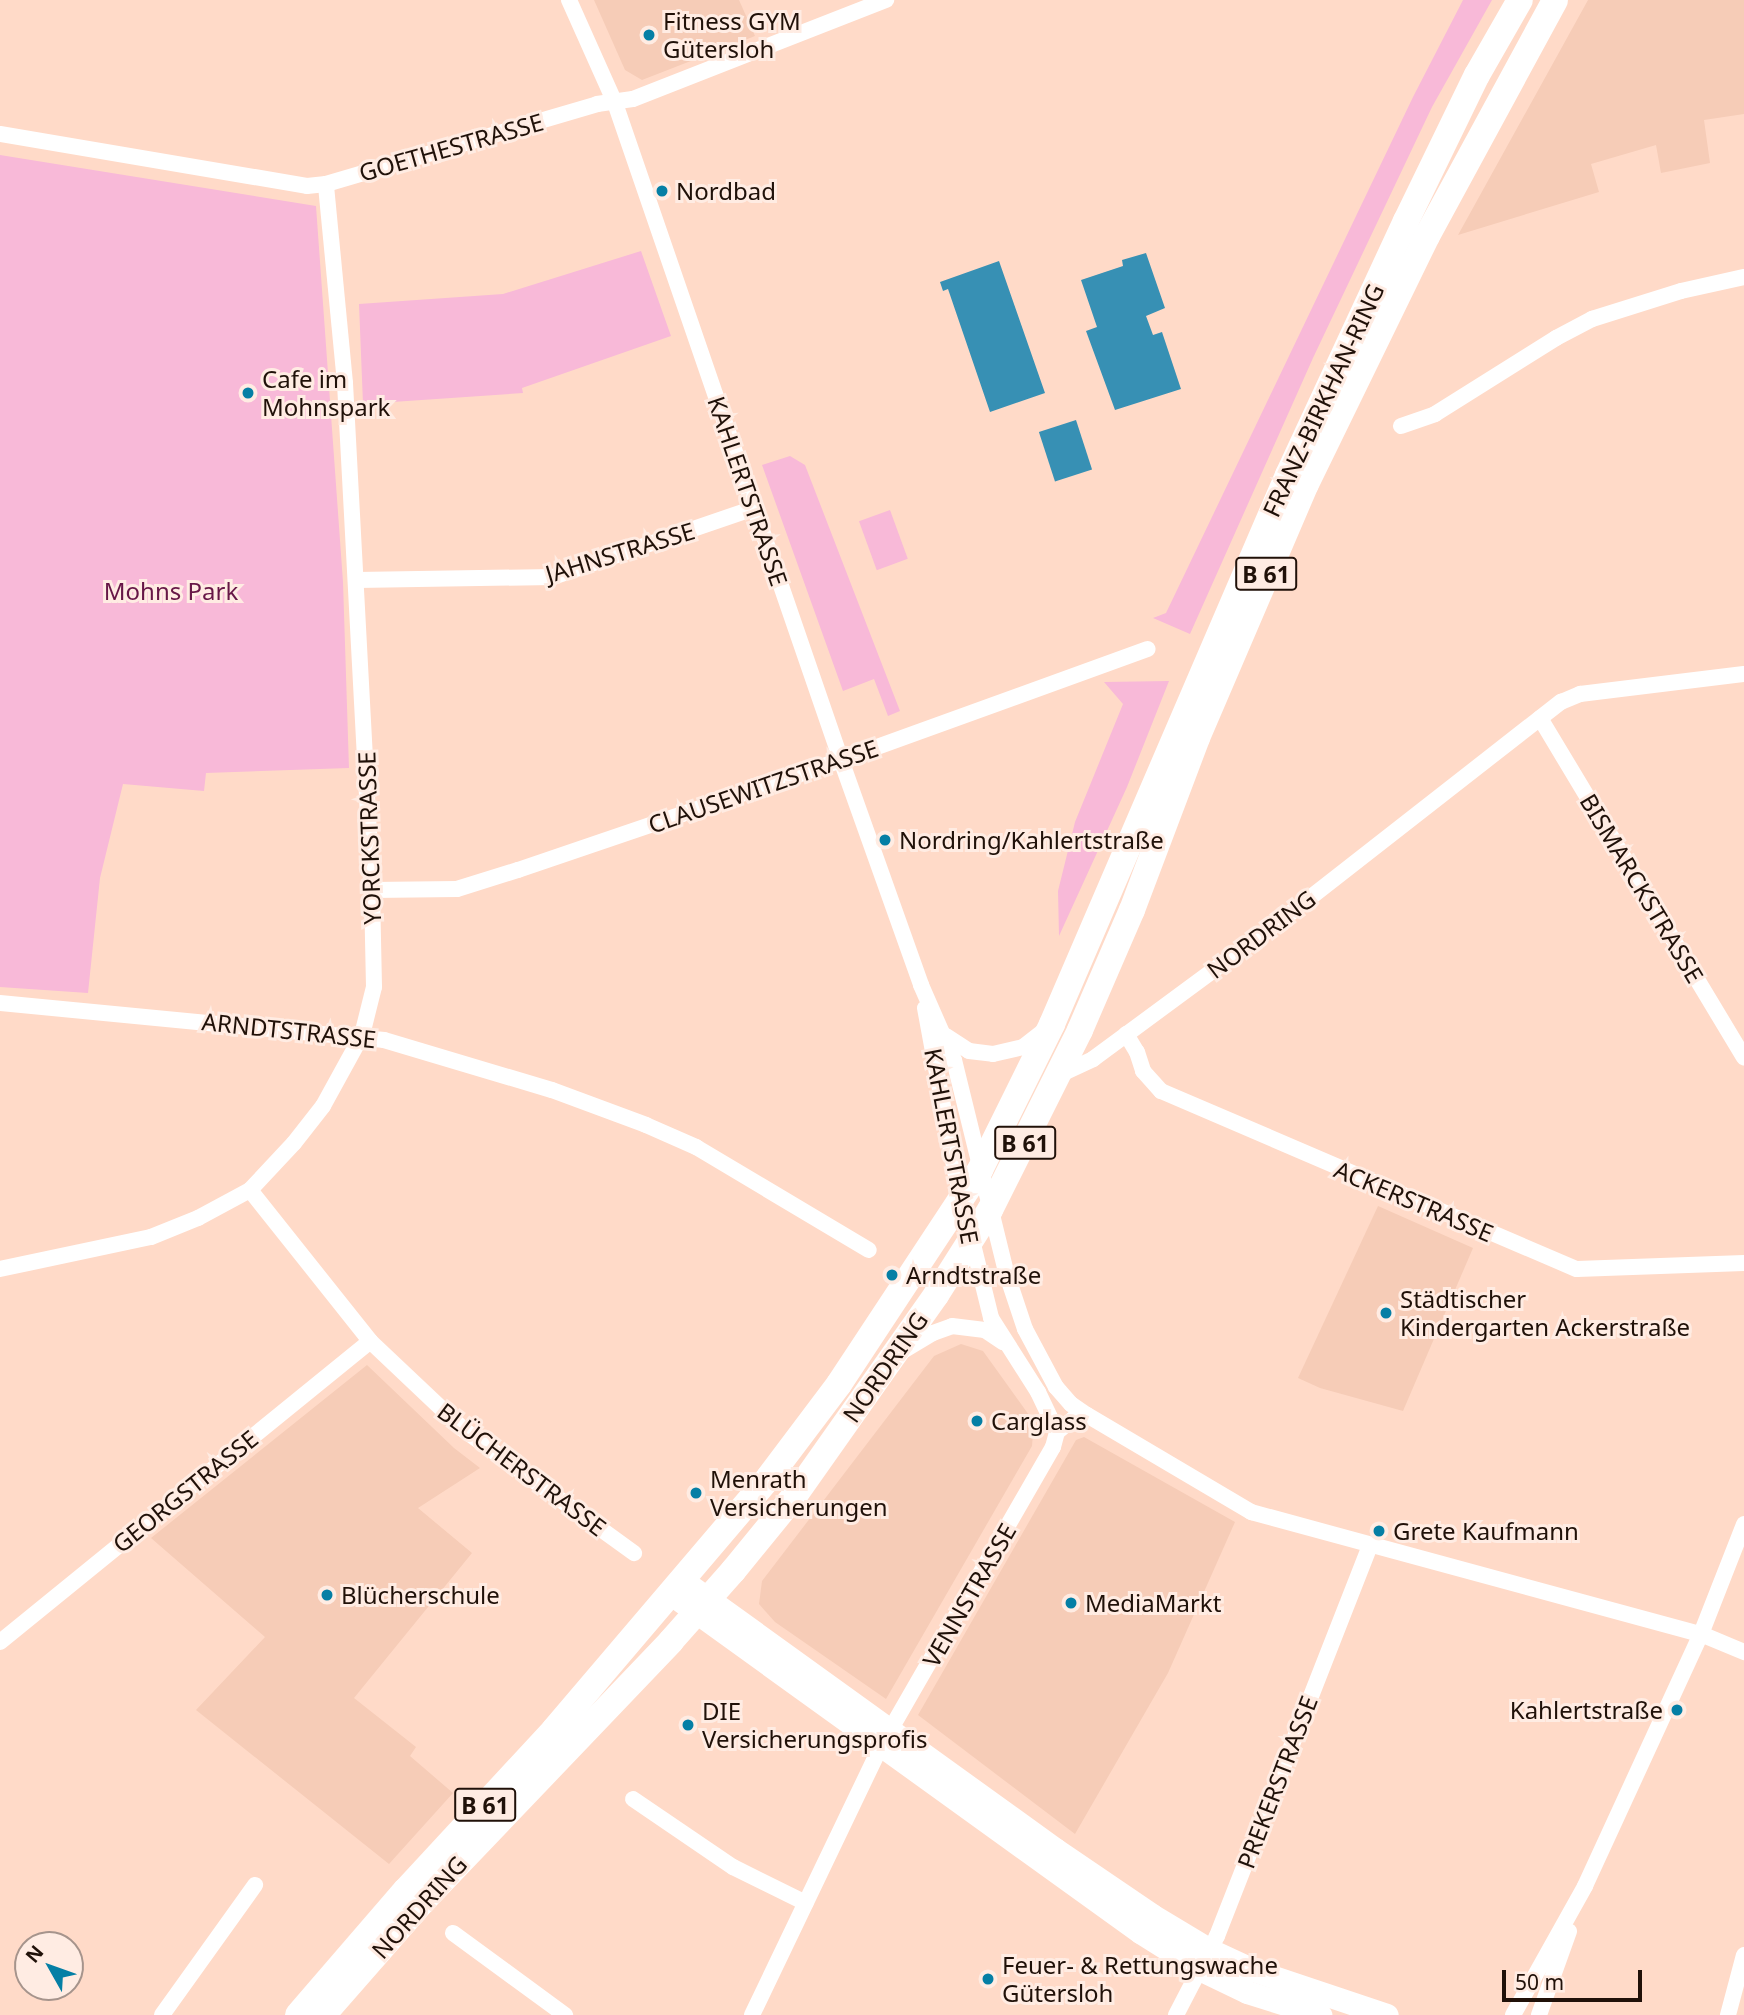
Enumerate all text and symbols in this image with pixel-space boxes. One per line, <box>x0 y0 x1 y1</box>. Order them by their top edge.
place label: Fitness GYM Gütersloh <box>663 7 801 63</box>
marker: Fitness GYM Gütersloh <box>641 27 657 43</box>
street label: GOETHESTRASSE <box>355 107 547 187</box>
place label: Nordbad <box>676 177 776 205</box>
marker: Nordbad <box>654 183 670 199</box>
street label: FRANZ-BIRKHAN-RING <box>1256 279 1390 521</box>
place label: Cafe im Mohnspark <box>262 365 390 421</box>
marker: Cafe im Mohnspark <box>240 385 256 401</box>
street label: KAHLERTSTRASSE <box>702 392 794 590</box>
street label: JAHNSTRASSE <box>542 516 698 588</box>
road number: B 61 <box>1234 554 1298 594</box>
park label: Mohns Park <box>104 577 238 605</box>
street label: CLAUSEWITZSTRASSE <box>644 733 882 839</box>
street label: YORCKSTRASSE <box>352 751 386 925</box>
street label: BISMARCKSTRASSE <box>1574 788 1710 988</box>
place label: Nordring/Kahlertstraße <box>899 826 1164 854</box>
marker: Nordring/Kahlertstraße <box>877 832 893 848</box>
street label: NORDRING <box>1201 884 1321 984</box>
street label: ARNDTSTRASSE <box>200 1007 378 1053</box>
street label: KAHLERTSTRASSE <box>919 1046 985 1246</box>
road number: B 61 <box>993 1124 1056 1162</box>
street label: ACKERSTRASSE <box>1330 1155 1498 1247</box>
place label: Arndtstraße <box>906 1261 1041 1289</box>
marker: Arndtstraße <box>884 1267 900 1283</box>
place label: Städtischer Kindergarten Ackerstraße <box>1400 1285 1690 1341</box>
marker: Städtischer Kindergarten Ackerstraße <box>1378 1305 1394 1321</box>
street label: NORDRING <box>836 1306 934 1428</box>
street label: BLÜCHERSTRASSE <box>432 1396 612 1542</box>
place label: Carglass <box>991 1407 1087 1435</box>
marker: Carglass <box>969 1413 985 1429</box>
street label: GEORGSTRASSE <box>107 1424 263 1558</box>
place label: Menrath Versicherungen <box>710 1465 888 1521</box>
marker: Menrath Versicherungen <box>688 1485 704 1501</box>
place label: Grete Kaufmann <box>1393 1517 1579 1545</box>
street label: VENNSTRASSE <box>916 1518 1022 1672</box>
marker: Grete Kaufmann <box>1371 1523 1387 1539</box>
place label: Blücherschule <box>341 1581 500 1609</box>
marker: Blücherschule <box>319 1587 335 1603</box>
place label: MediaMarkt <box>1085 1589 1221 1617</box>
marker: MediaMarkt <box>1063 1595 1079 1611</box>
street label: PREKERSTRASSE <box>1231 1692 1323 1872</box>
place label: Kahlertstraße <box>1510 1696 1663 1724</box>
place label: DIE Versicherungsprofis <box>702 1697 927 1753</box>
marker: Kahlertstraße <box>1669 1702 1685 1718</box>
marker: DIE Versicherungsprofis <box>680 1717 696 1733</box>
road number: B 61 <box>454 1786 516 1824</box>
street label: NORDRING <box>365 1850 473 1964</box>
north arrow <box>14 1931 84 2001</box>
text: N <box>20 1940 49 1968</box>
place label: Feuer- & Rettungswache Gütersloh <box>1002 1951 1278 2007</box>
scale bar <box>1506 1955 1646 1999</box>
text: 50 m <box>1515 1968 1564 1996</box>
marker: Feuer- & Rettungswache Gütersloh <box>980 1971 996 1987</box>

